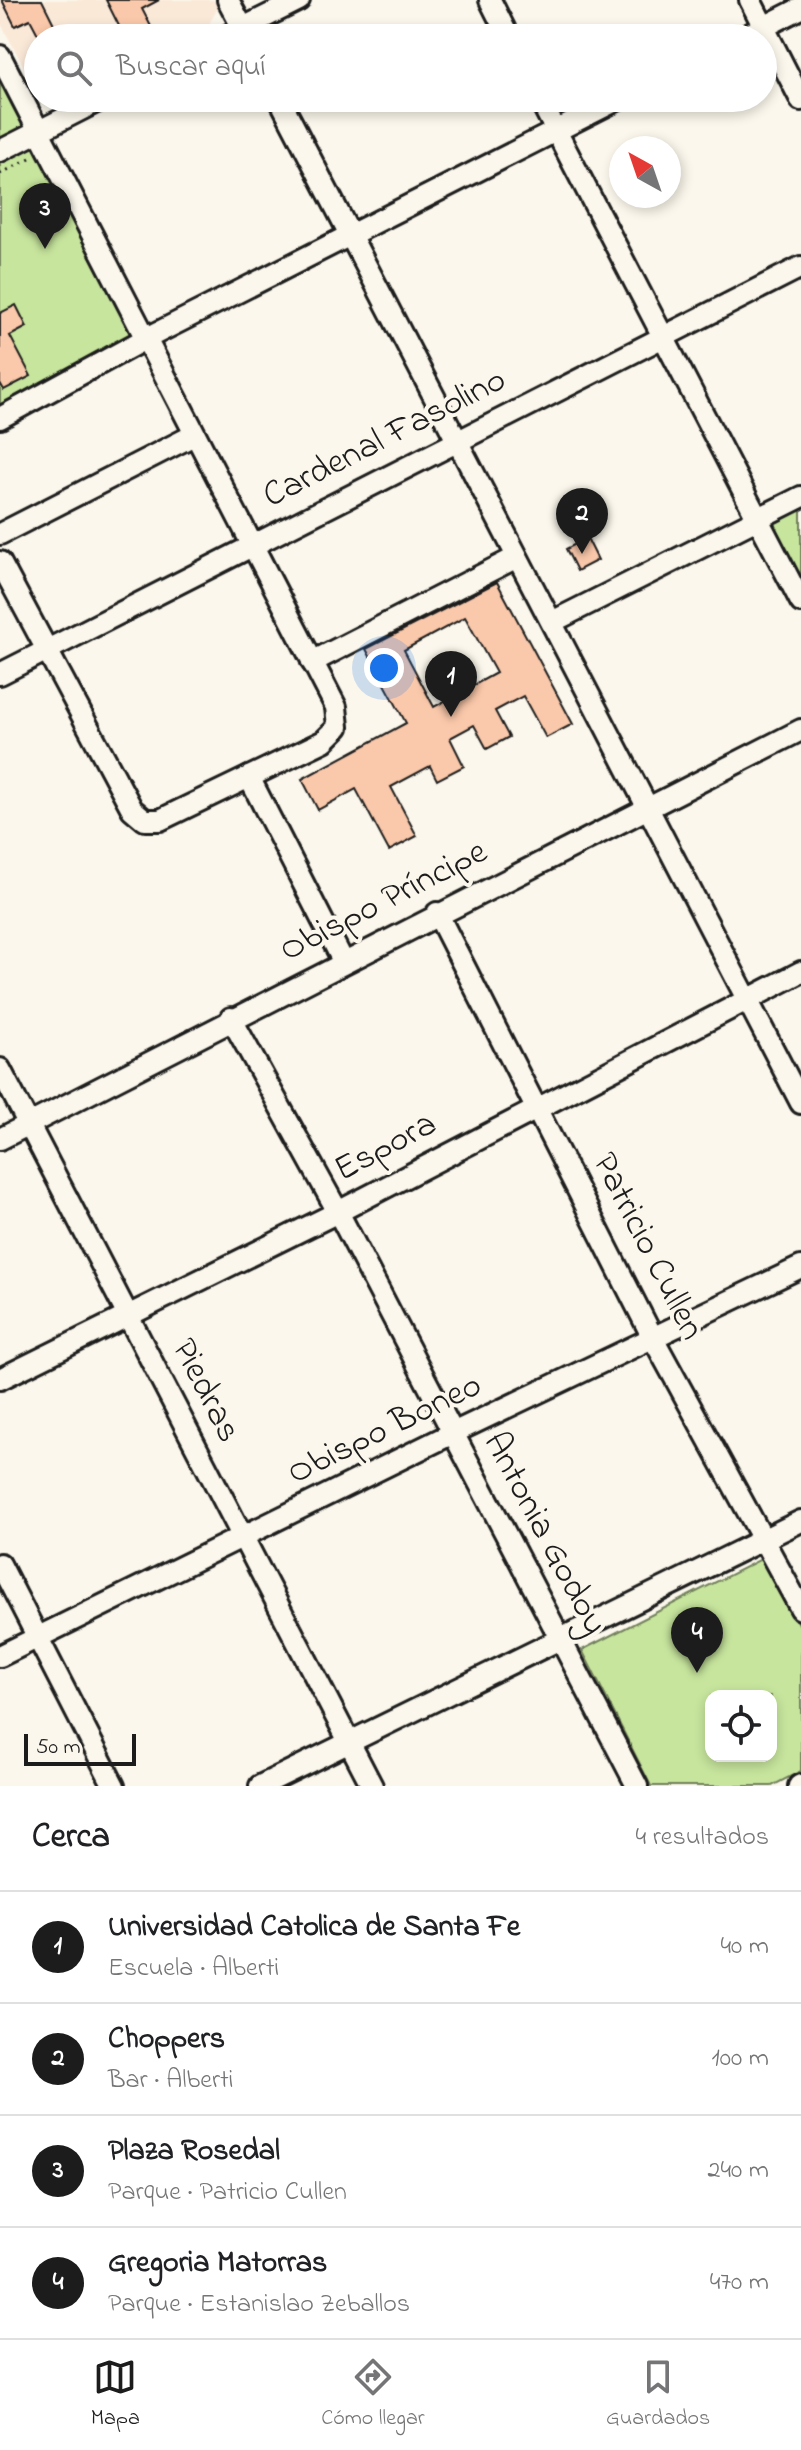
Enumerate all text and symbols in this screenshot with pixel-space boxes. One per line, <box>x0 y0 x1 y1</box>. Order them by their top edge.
search box <box>24 24 777 112</box>
icon: search <box>52 46 96 90</box>
text: Buscar aquí <box>116 46 266 90</box>
north arrow <box>609 136 681 208</box>
pin: 3 <box>19 183 71 249</box>
street label: Cardenal Fasolino <box>254 355 516 523</box>
pin: 2 <box>556 488 608 554</box>
your location <box>364 648 404 688</box>
pin: 1 <box>425 651 477 717</box>
street label: Obispo Príncipe <box>271 826 498 977</box>
street label: Espora <box>325 1099 447 1197</box>
street label: Patricio Cullen <box>577 1144 717 1350</box>
street label: Piedras <box>156 1330 254 1452</box>
street label: Obispo Boneo <box>279 1360 491 1500</box>
street label: Antonia Godoy <box>468 1423 620 1645</box>
pin: 4 <box>671 1607 723 1673</box>
map controls <box>705 1690 777 1762</box>
button: locate <box>705 1690 777 1762</box>
scale bar <box>24 1730 136 1766</box>
text: 50 m <box>36 1732 81 1764</box>
text: Cerca <box>32 1813 110 1863</box>
text: 4 resultados <box>636 1819 769 1857</box>
text: Universidad Catolica de Santa Fe <box>108 1906 520 1950</box>
text: 1 <box>54 1928 62 1966</box>
text: 40 m <box>720 1928 769 1966</box>
text: Escuela · Alberti <box>108 1950 279 1988</box>
text: Choppers <box>108 2018 225 2062</box>
text: 2 <box>52 2040 64 2078</box>
text: 100 m <box>712 2040 769 2078</box>
text: Bar · Alberti <box>108 2062 233 2100</box>
text: Plaza Rosedal <box>108 2130 280 2174</box>
text: 3 <box>53 2152 63 2190</box>
text: 240 m <box>707 2152 769 2190</box>
text: Parque · Patricio Cullen <box>108 2174 347 2212</box>
text: Gregoria Matorras <box>108 2242 327 2286</box>
text: 4 <box>53 2264 63 2302</box>
text: 470 m <box>710 2264 769 2302</box>
text: Parque · Estanislao Zeballos <box>108 2286 410 2324</box>
tab: Mapa <box>91 2355 140 2435</box>
tab: Cómo llegar <box>321 2355 425 2435</box>
tab: Guardados <box>606 2355 710 2435</box>

